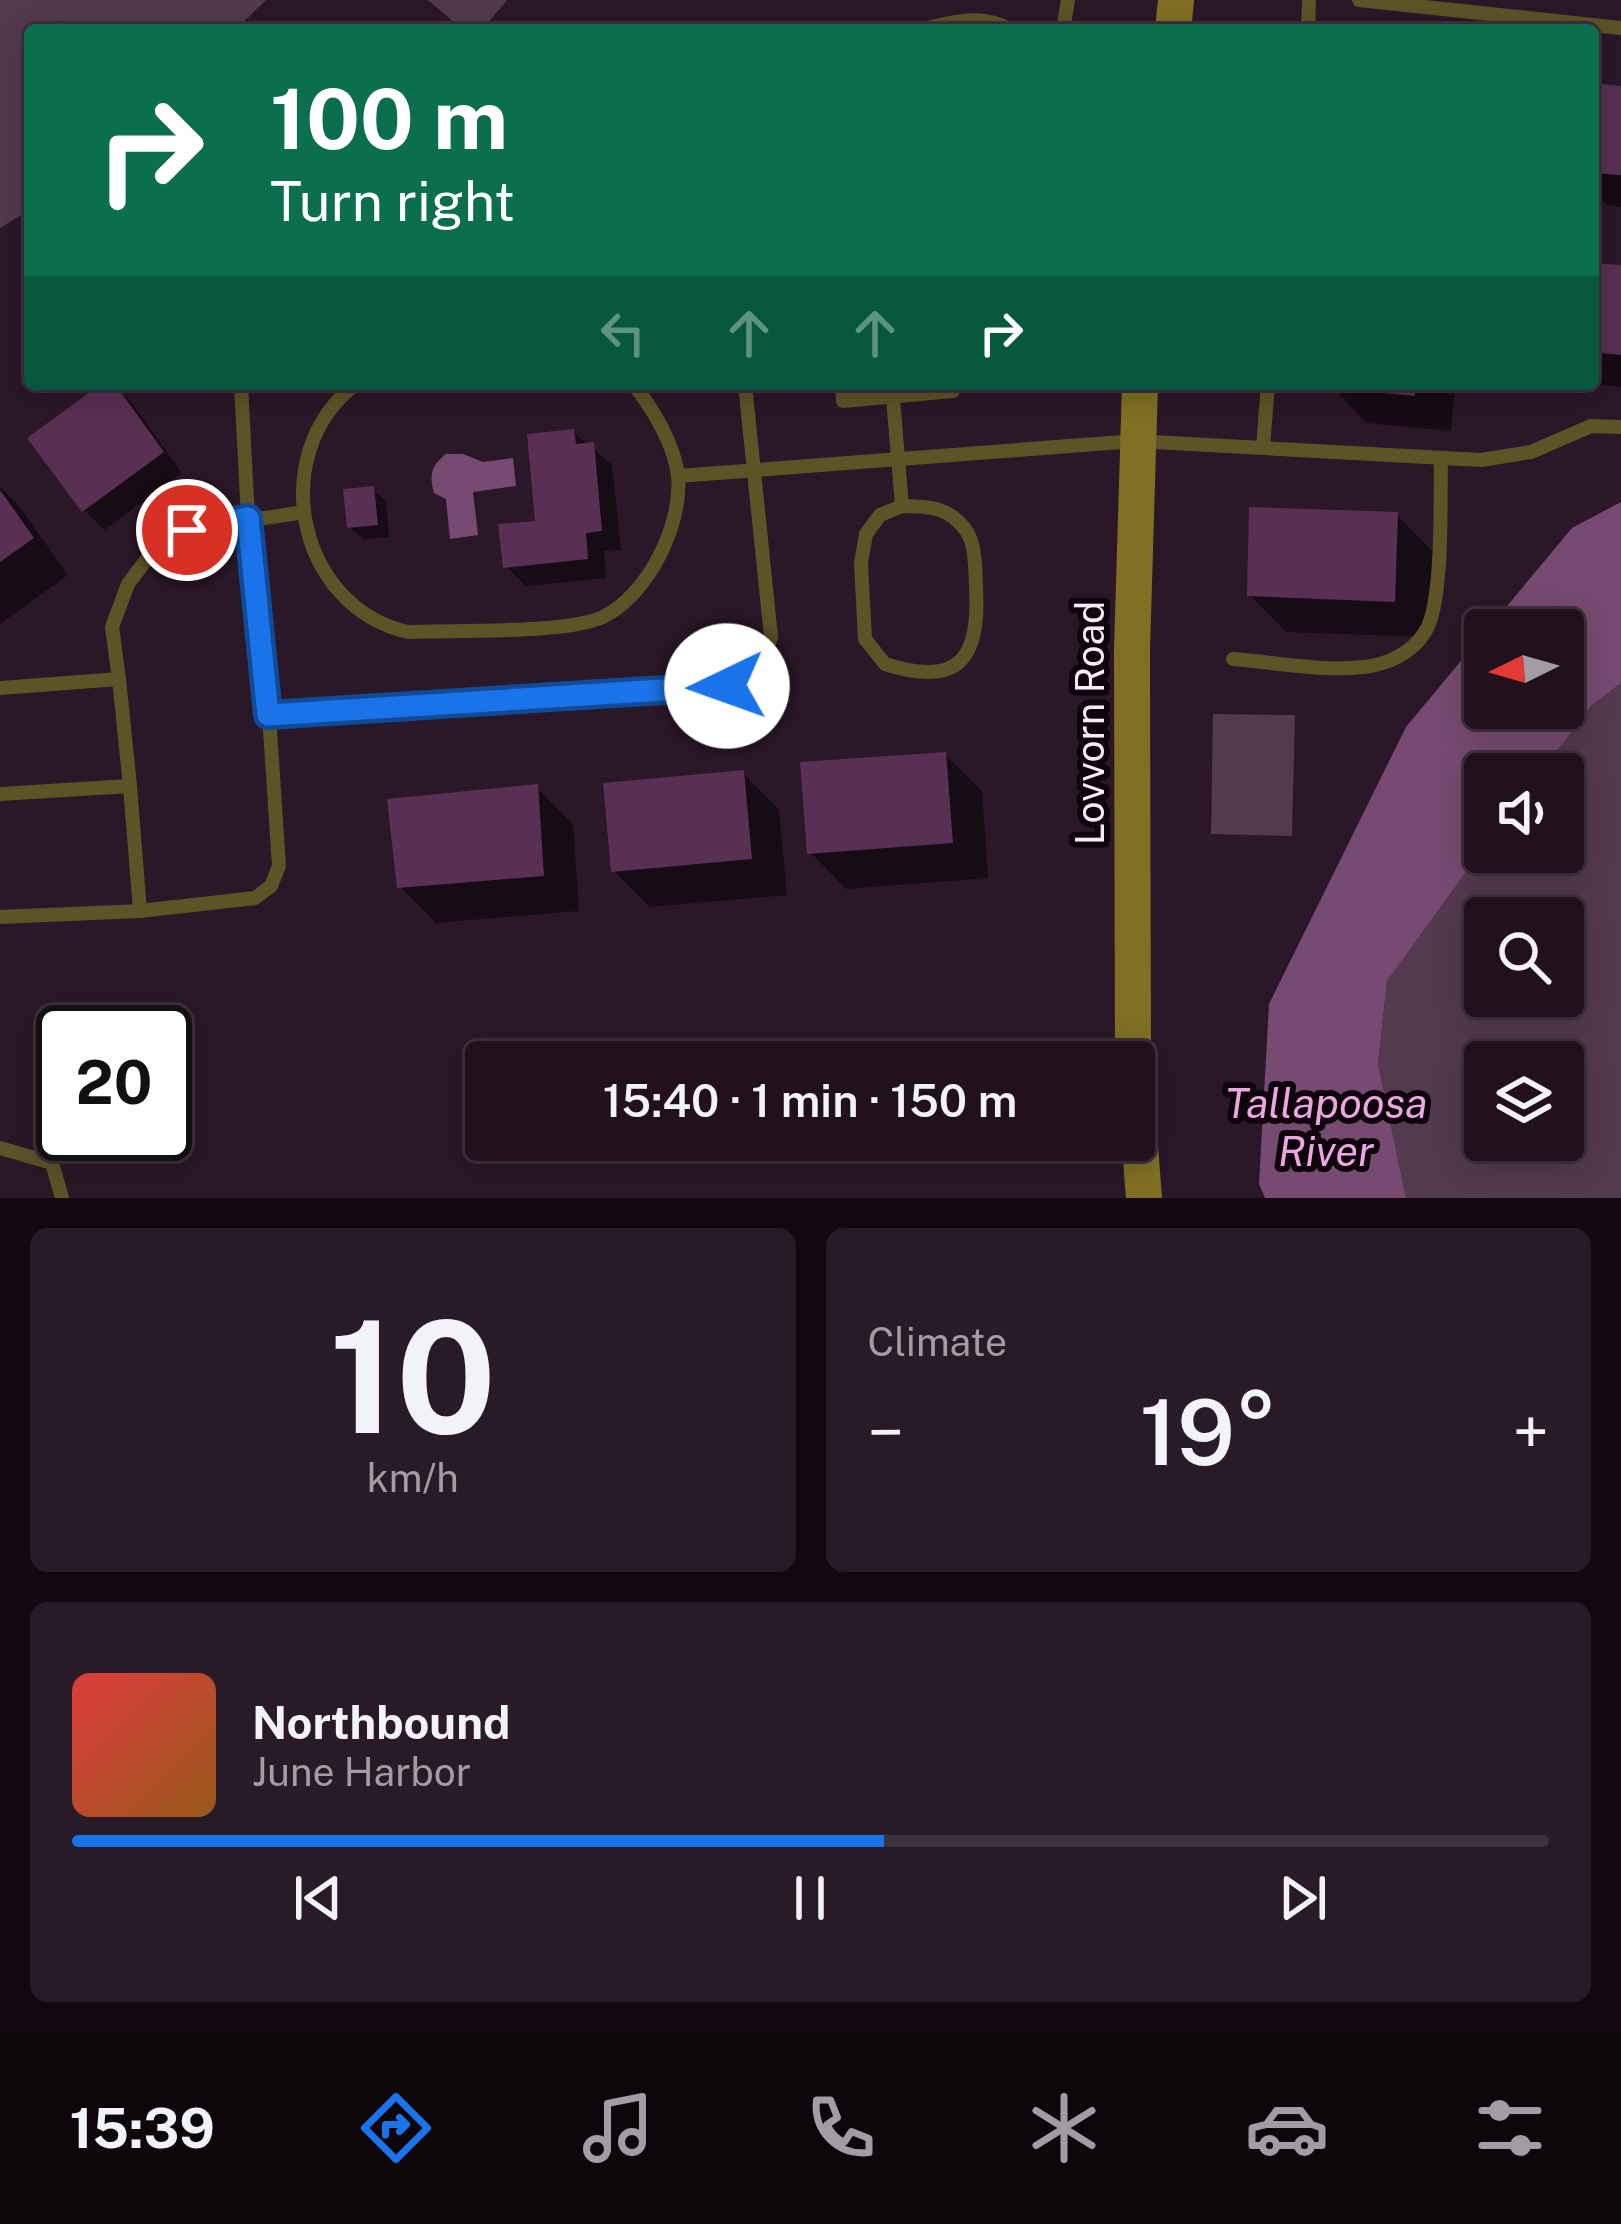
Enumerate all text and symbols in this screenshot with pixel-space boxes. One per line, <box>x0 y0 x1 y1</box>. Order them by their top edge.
text: 100 m <box>270 69 508 168</box>
icon: right <box>72 72 228 228</box>
text: Turn right <box>270 170 515 233</box>
icon: left <box>590 300 656 366</box>
icon: ahead <box>716 300 782 366</box>
icon: ahead <box>842 300 908 366</box>
icon: right <box>968 300 1034 366</box>
pin <box>136 479 238 581</box>
icon: arrive <box>154 497 220 563</box>
street label: Lovvorn Road <box>1067 601 1113 845</box>
north arrow <box>1464 609 1584 729</box>
map controls <box>1464 609 1584 1161</box>
position arrow <box>664 623 790 749</box>
button: sound <box>1464 753 1584 873</box>
button: search <box>1464 897 1584 1017</box>
speed limit sign: 20 <box>36 1005 192 1161</box>
button: layers <box>1464 1041 1584 1161</box>
text: 15:40 · 1 min · 150 m <box>603 1074 1017 1127</box>
water label: Tallapoosa River <box>1225 1078 1427 1175</box>
text: 10 <box>329 1285 496 1468</box>
text: Climate <box>868 1319 1007 1365</box>
text: 19° <box>1139 1379 1277 1485</box>
text: − <box>868 1393 904 1471</box>
text: + <box>1512 1393 1549 1471</box>
text: km/h <box>367 1455 459 1501</box>
text: Northbound <box>252 1696 510 1749</box>
text: June Harbor <box>252 1749 471 1795</box>
icon: previous <box>285 1865 351 1931</box>
icon: pause <box>777 1865 843 1931</box>
icon: next <box>1270 1865 1336 1931</box>
icon: directions <box>354 2086 438 2170</box>
icon: music <box>576 2086 660 2170</box>
icon: phone <box>799 2086 883 2170</box>
icon: climate <box>1022 2086 1106 2170</box>
icon: car <box>1245 2086 1329 2170</box>
icon: filters <box>1468 2086 1552 2170</box>
text: 15:39 <box>69 2097 215 2160</box>

